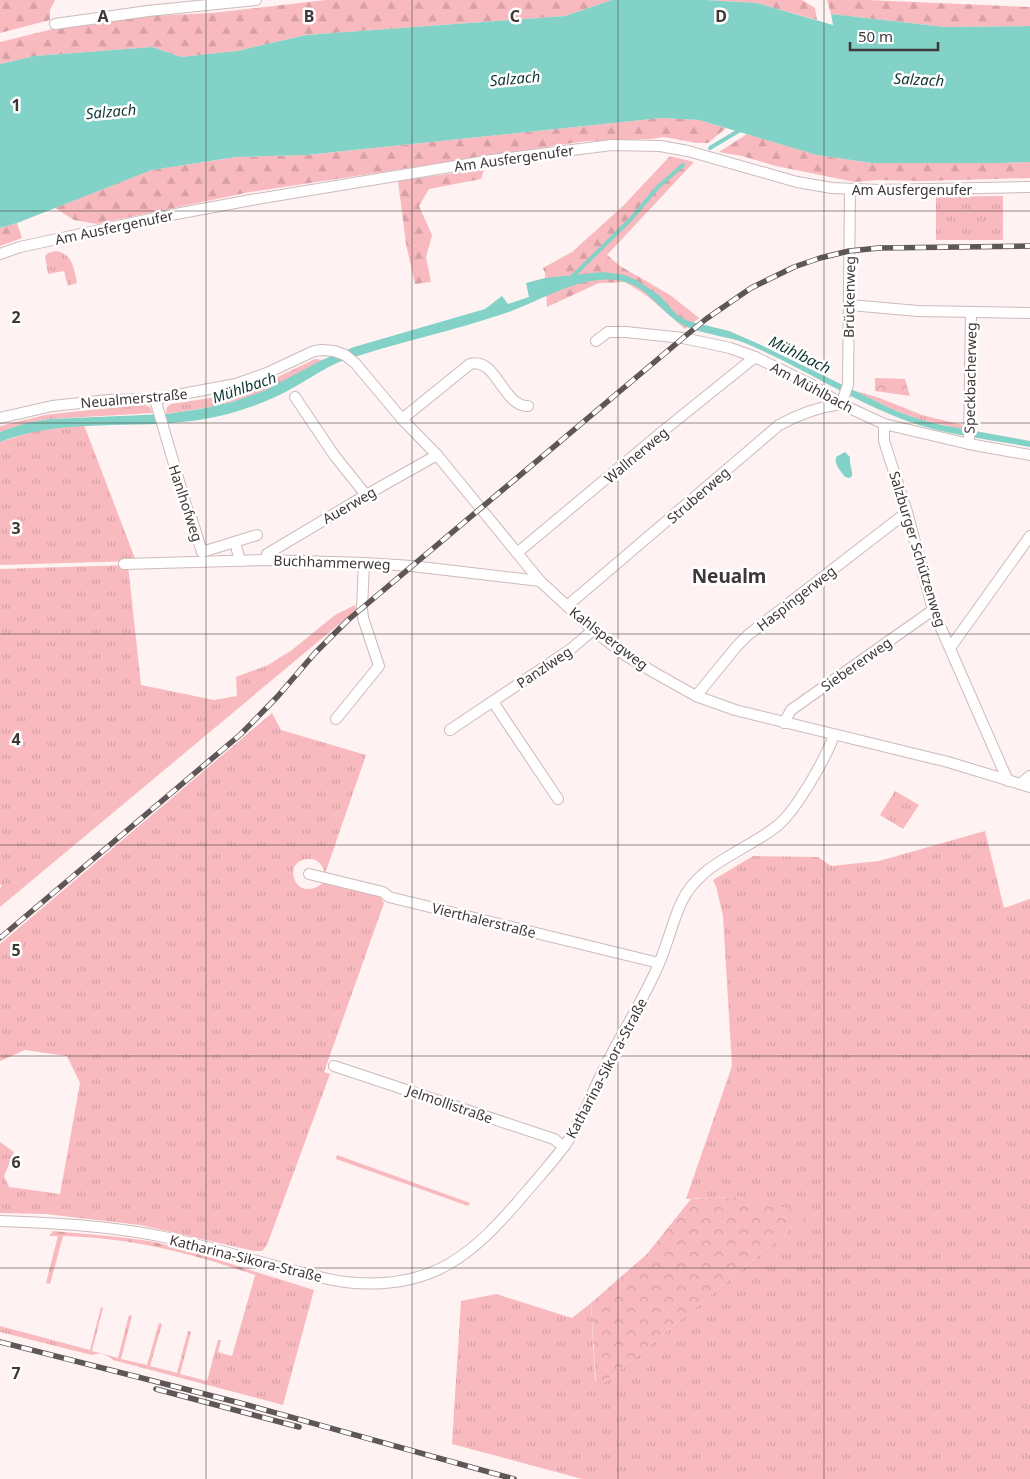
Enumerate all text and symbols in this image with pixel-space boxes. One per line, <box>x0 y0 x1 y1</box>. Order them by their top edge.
text: A <box>97 5 109 27</box>
text: B <box>304 5 314 27</box>
text: C <box>510 5 520 27</box>
text: D <box>715 5 727 27</box>
scale bar <box>850 20 938 52</box>
text: 50 m <box>858 26 893 46</box>
water label: Salzach <box>489 66 541 90</box>
water label: Salzach <box>893 68 945 90</box>
text: 1 <box>11 94 21 116</box>
water label: Salzach <box>85 99 137 123</box>
street label: Am Ausfergenufer <box>453 140 575 176</box>
street label: Am Ausfergenufer <box>852 180 973 199</box>
street label: Am Ausfergenufer <box>53 205 175 249</box>
street label: Brückenweg <box>839 256 859 338</box>
text: 2 <box>11 306 21 328</box>
street label: Speckbacherweg <box>960 322 980 434</box>
water label: Mühlbach <box>766 330 834 378</box>
street label: Am Mühlbach <box>767 357 857 417</box>
water label: Mühlbach <box>209 367 279 407</box>
street label: Neualmerstraße <box>80 384 188 412</box>
street label: Wallnerweg <box>600 423 672 487</box>
street label: Hanlhofweg <box>165 462 207 544</box>
street label: Struberweg <box>663 463 733 527</box>
street label: Salzburger Schützenweg <box>885 469 951 629</box>
street label: Auerweg <box>319 482 379 528</box>
text: 3 <box>11 517 21 539</box>
street label: Buchhammerweg <box>273 550 391 574</box>
street label: Haspingerweg <box>752 561 840 635</box>
district label: Neualm <box>692 563 766 589</box>
street label: Kahlspergweg <box>566 602 652 674</box>
street label: Siebererweg <box>817 633 895 695</box>
street label: Panzlweg <box>513 642 575 692</box>
text: 4 <box>11 728 21 750</box>
street label: Vierthalerstraße <box>430 898 538 942</box>
text: 5 <box>11 939 21 961</box>
street label: Katharina-Sikora-Straße <box>561 994 651 1142</box>
street label: Jelmollistraße <box>403 1080 496 1128</box>
text: 6 <box>11 1151 21 1173</box>
street label: Katharina-Sikora-Straße <box>168 1230 324 1286</box>
text: 7 <box>11 1362 21 1384</box>

